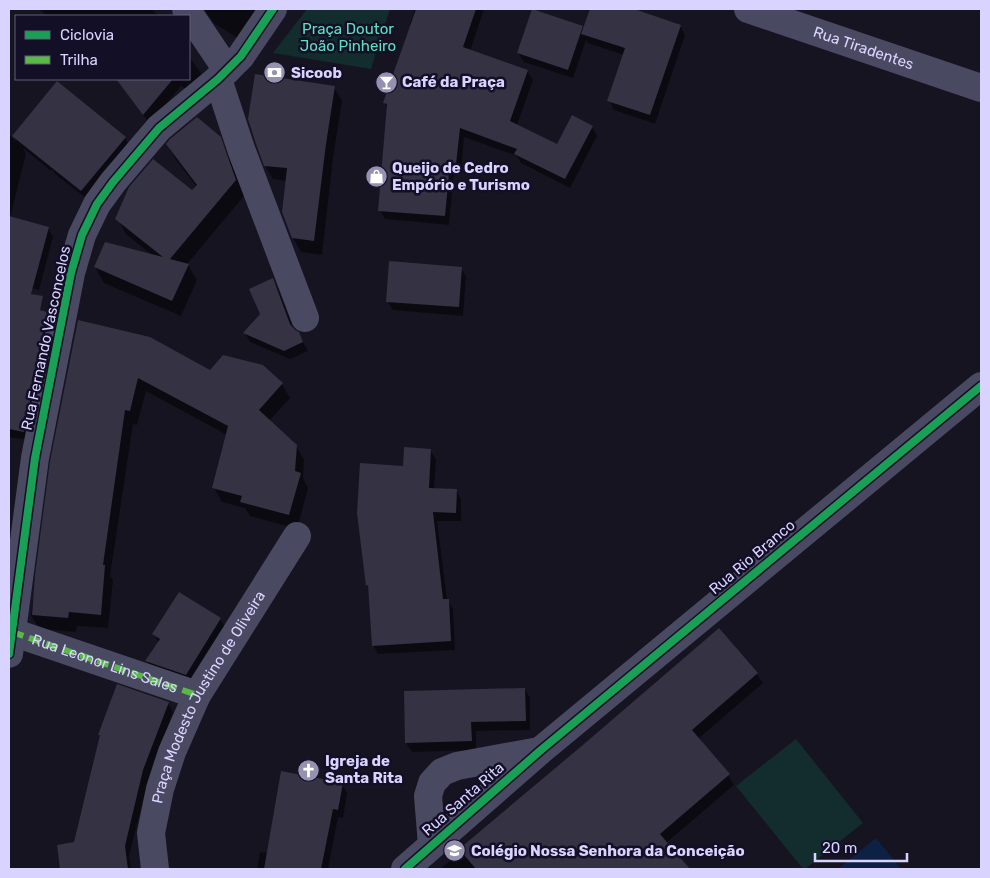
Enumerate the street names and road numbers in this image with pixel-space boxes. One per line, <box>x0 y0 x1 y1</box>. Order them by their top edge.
street label: Rua Tiradentes <box>811 23 916 74</box>
street label: Rua Fernando Vasconcelos <box>18 244 74 432</box>
street label: Rua Rio Branco <box>705 516 799 598</box>
street label: Praça Modesto Justino de Oliveira <box>148 588 269 805</box>
street label: Rua Leonor Lins Sales <box>30 630 180 697</box>
street label: Rua Santa Rita <box>418 758 508 840</box>

